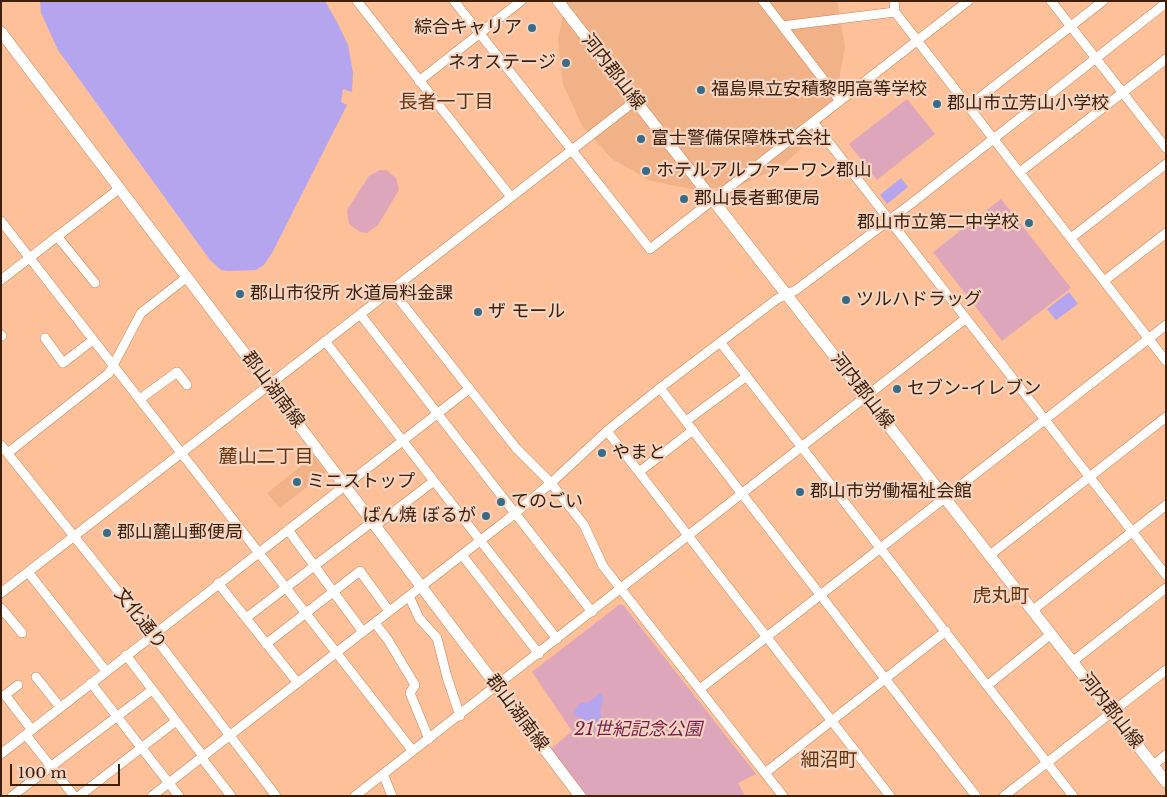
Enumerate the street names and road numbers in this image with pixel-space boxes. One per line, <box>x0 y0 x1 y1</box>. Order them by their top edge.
street label: 河内郡山線 <box>577 30 649 114</box>
street label: 郡山湖南線 <box>237 348 309 432</box>
street label: 河内郡山線 <box>826 349 898 433</box>
street label: 文化通り <box>109 584 171 654</box>
street label: 河内郡山線 <box>1075 669 1147 753</box>
street label: 郡山湖南線 <box>481 671 553 755</box>

